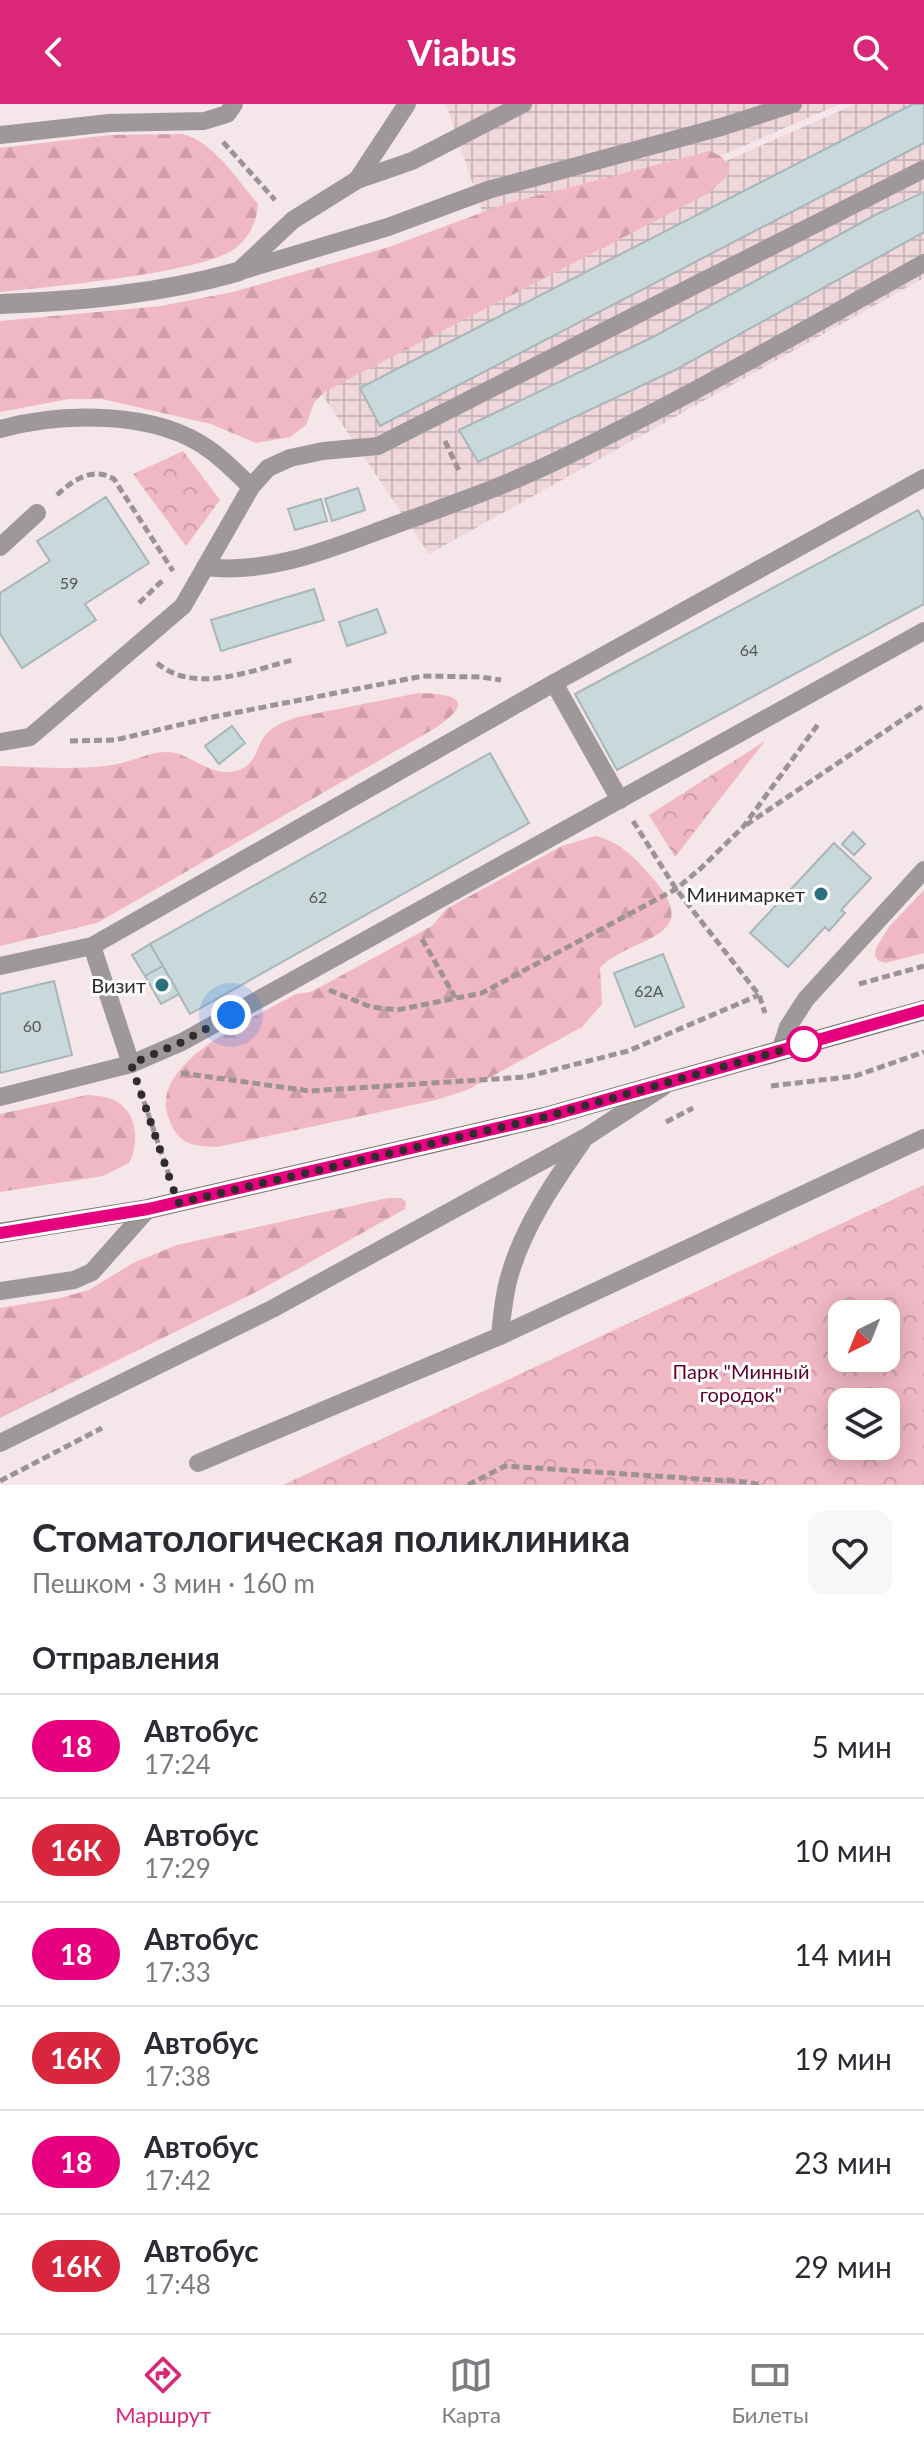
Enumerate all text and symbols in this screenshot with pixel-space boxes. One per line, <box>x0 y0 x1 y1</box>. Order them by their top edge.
icon: back <box>32 30 76 74</box>
text: Viabus <box>408 30 516 74</box>
icon: search <box>848 30 892 74</box>
house number: 59 <box>60 573 78 592</box>
house number: 64 <box>740 640 758 659</box>
place label: Минимаркет <box>687 882 805 906</box>
marker: Минимаркет <box>812 885 830 903</box>
house number: 62 <box>309 887 327 906</box>
place label: Визит <box>91 973 146 997</box>
marker: Визит <box>153 976 171 994</box>
house number: 62А <box>634 981 664 1000</box>
your location <box>211 995 251 1035</box>
house number: 60 <box>23 1016 41 1035</box>
unlabelled marker <box>787 1027 821 1061</box>
north arrow <box>828 1300 900 1372</box>
map controls <box>828 1300 900 1460</box>
park label: Парк "Минный городок" <box>673 1359 809 1406</box>
button: layers <box>828 1388 900 1460</box>
button: heart <box>808 1511 892 1595</box>
text: Стоматологическая поликлиника <box>32 1514 630 1560</box>
text: Пешком · 3 мин · 160 m <box>32 1567 315 1599</box>
text: Отправления <box>32 1639 220 1675</box>
text: Автобус <box>144 1712 259 1748</box>
text: 5 мин <box>812 1728 892 1764</box>
text: 18 <box>60 1729 92 1763</box>
text: 17:24 <box>144 1748 211 1780</box>
text: Автобус <box>144 1816 259 1852</box>
text: 10 мин <box>794 1832 892 1868</box>
text: 16К <box>50 1833 102 1867</box>
text: 17:29 <box>144 1852 211 1884</box>
text: Автобус <box>144 1920 259 1956</box>
text: 14 мин <box>794 1936 892 1972</box>
text: 18 <box>60 1937 92 1971</box>
text: 17:33 <box>144 1956 211 1988</box>
text: Автобус <box>144 2024 259 2060</box>
text: 19 мин <box>794 2040 892 2076</box>
text: 16К <box>50 2041 102 2075</box>
text: 17:38 <box>144 2060 211 2092</box>
text: Автобус <box>144 2128 259 2164</box>
text: 23 мин <box>794 2144 892 2180</box>
text: 18 <box>60 2145 92 2179</box>
text: 17:42 <box>144 2164 211 2196</box>
text: Автобус <box>144 2232 259 2268</box>
text: 29 мин <box>794 2248 892 2284</box>
text: 16К <box>50 2249 102 2283</box>
text: 17:48 <box>144 2268 211 2300</box>
tab: Маршрут <box>115 2353 211 2428</box>
tab: Карта <box>442 2353 501 2428</box>
tab: Билеты <box>731 2353 809 2428</box>

